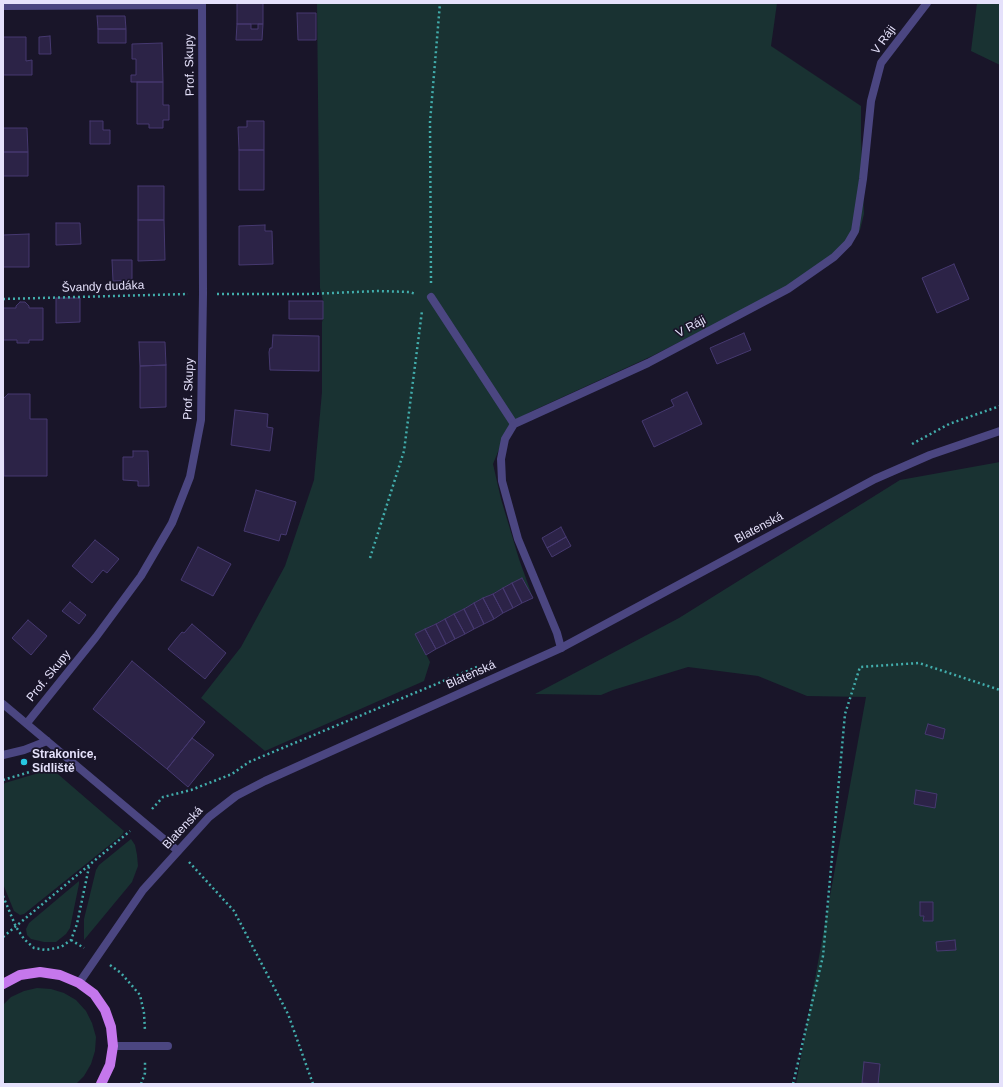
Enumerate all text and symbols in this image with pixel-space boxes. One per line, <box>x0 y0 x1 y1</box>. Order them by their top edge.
street label: V Ráji <box>869 23 899 57</box>
street label: Prof. Skupy <box>182 34 198 96</box>
street label: Švandy dudáka <box>61 278 145 296</box>
street label: V Ráji <box>673 313 709 341</box>
street label: Prof. Skupy <box>181 358 197 420</box>
street label: Blatenská <box>732 509 786 547</box>
street label: Prof. Skupy <box>24 647 74 705</box>
street label: Blatenská <box>444 658 498 692</box>
place label: Strakonice, Sídliště <box>32 748 97 776</box>
marker: Strakonice, Sídliště <box>19 757 29 767</box>
street label: Blatenská <box>160 804 206 852</box>

